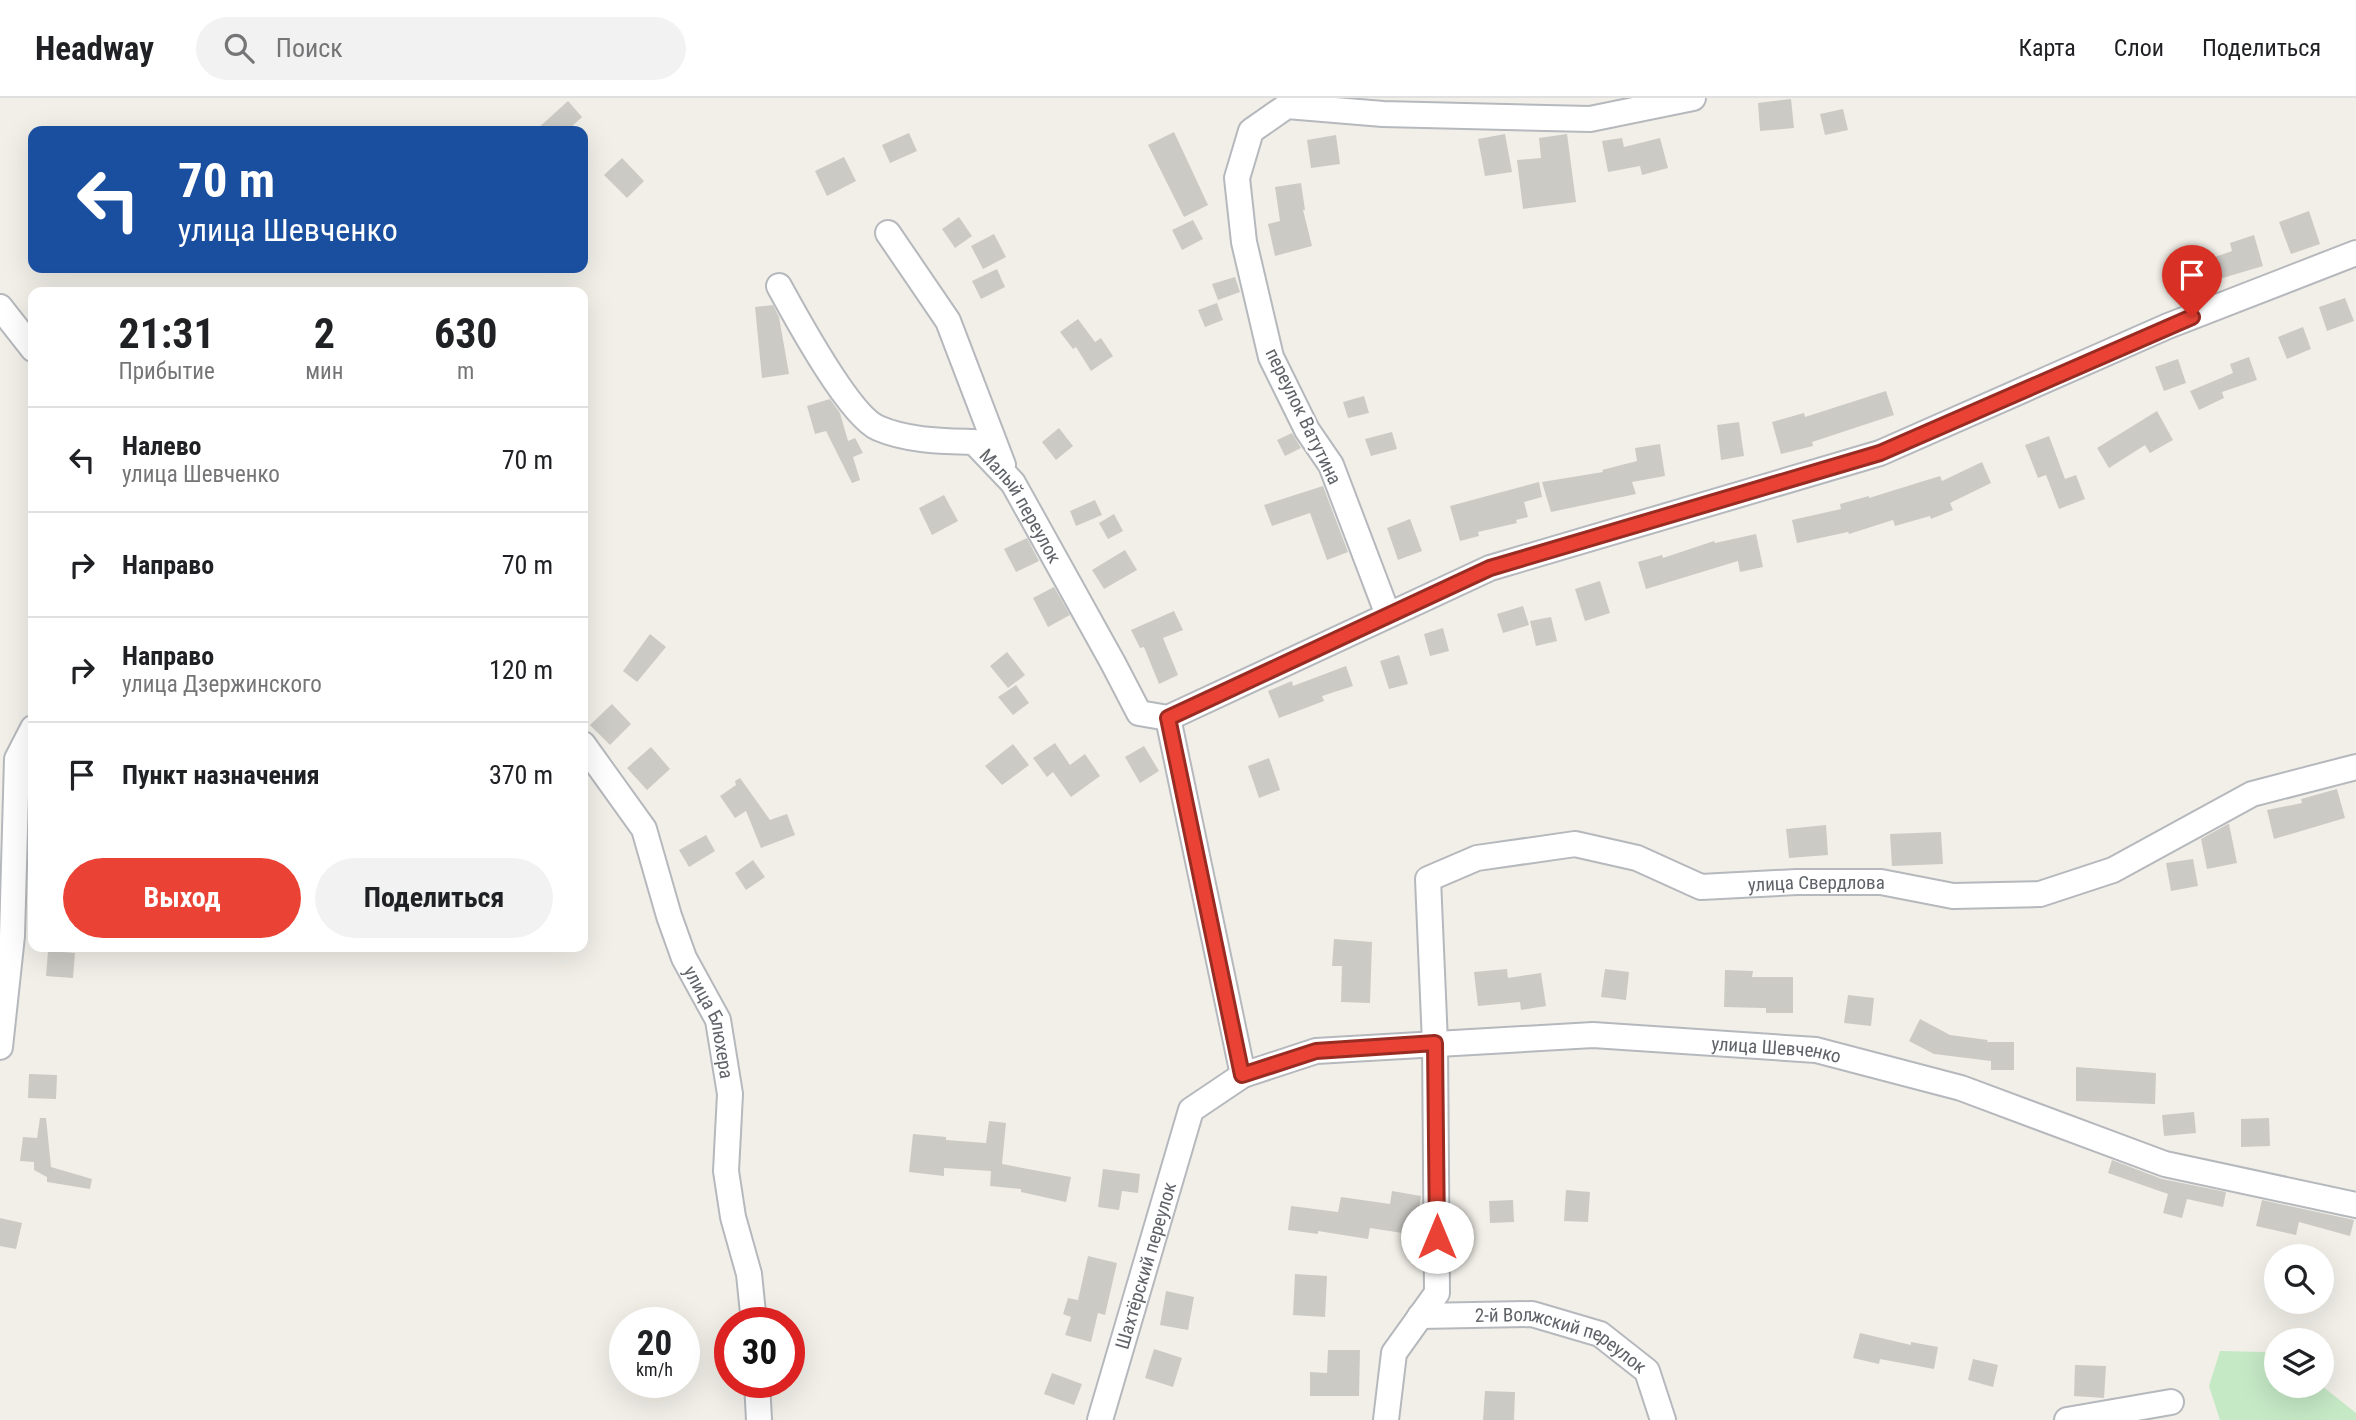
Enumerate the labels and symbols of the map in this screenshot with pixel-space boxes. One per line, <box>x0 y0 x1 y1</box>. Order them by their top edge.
pin <box>2162 245 2222 317</box>
street label: переулок Ватутина <box>1261 344 1347 488</box>
street label: Малый переулок <box>975 444 1066 567</box>
street label: улица Свердлова <box>1747 871 1885 897</box>
street label: улица Блюхера <box>679 962 738 1080</box>
street label: улица Шевченко <box>1711 1032 1844 1068</box>
street label: Шахтёрский переулок <box>1110 1179 1181 1352</box>
position arrow <box>1400 1200 1474 1274</box>
street label: 2-й Волжский переулок <box>1475 1303 1651 1378</box>
speed limit sign: 30 <box>714 1307 805 1398</box>

